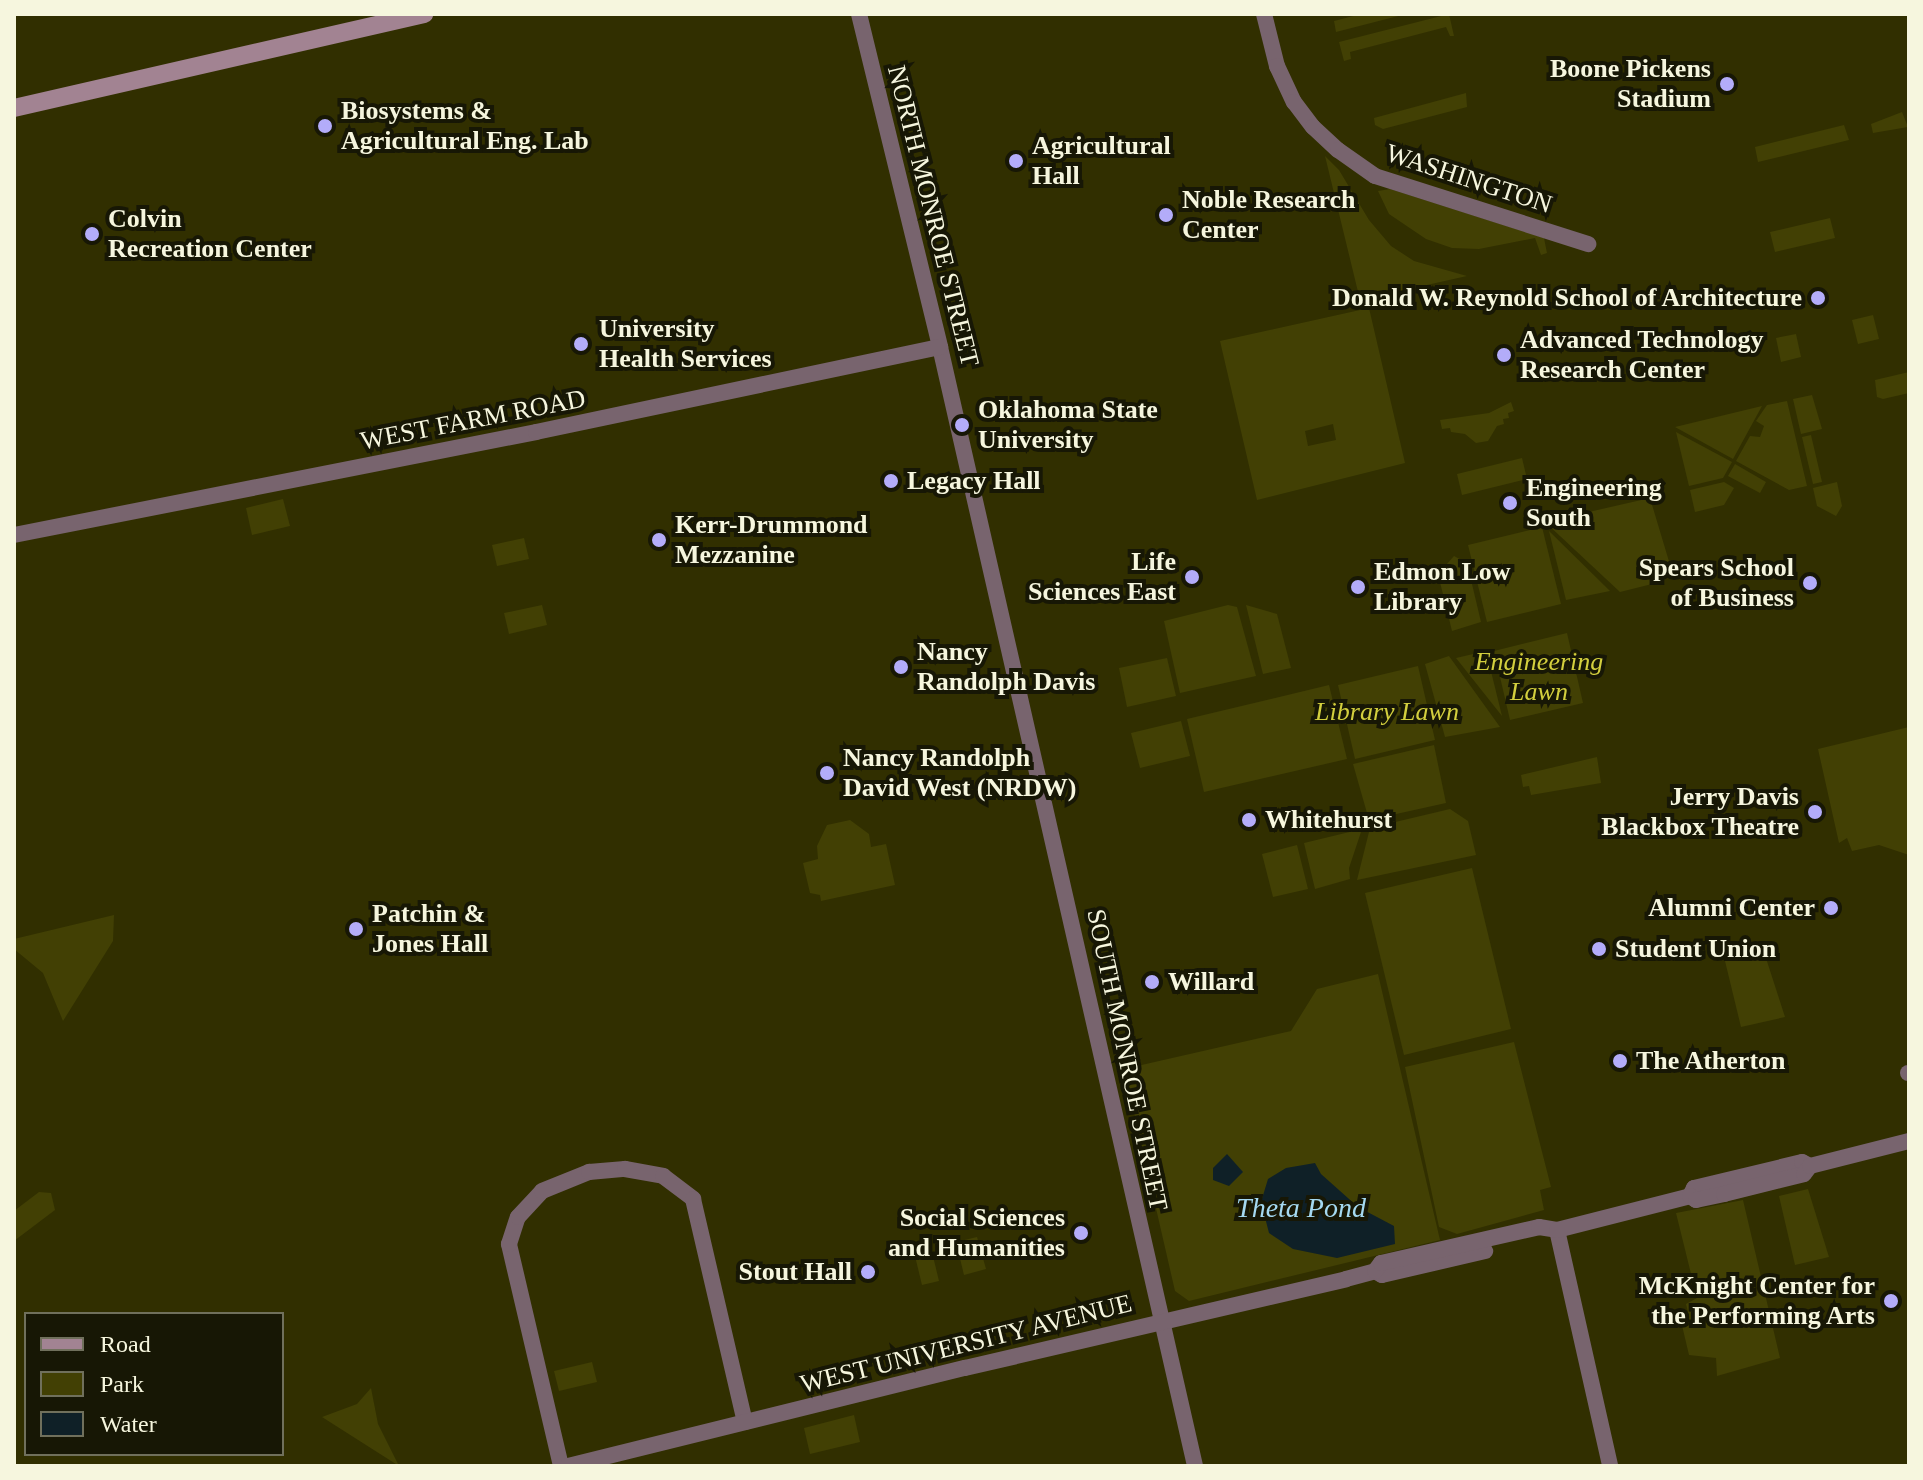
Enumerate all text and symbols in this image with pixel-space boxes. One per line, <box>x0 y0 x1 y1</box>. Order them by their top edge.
place label: Boone Pickens Stadium <box>1550 53 1711 114</box>
street label: NORTH MONROE STREET <box>880 62 986 370</box>
marker: Boone Pickens Stadium <box>1718 75 1736 93</box>
place label: Biosystems & Agricultural Eng. Lab <box>341 95 589 156</box>
marker: Biosystems & Agricultural Eng. Lab <box>316 117 334 135</box>
place label: Agricultural Hall <box>1032 130 1171 192</box>
street label: WASHINGTON <box>1382 137 1556 221</box>
marker: Agricultural Hall <box>1007 152 1025 170</box>
place label: Noble Research Center <box>1182 184 1356 246</box>
place label: Colvin Recreation Center <box>108 203 312 264</box>
marker: Noble Research Center <box>1157 206 1175 224</box>
marker: Colvin Recreation Center <box>83 225 101 243</box>
place label: Donald W. Reynold School of Architecture <box>1330 282 1802 314</box>
marker: Donald W. Reynold School of Architecture <box>1809 289 1827 307</box>
place label: University Health Services <box>599 313 772 374</box>
place label: Advanced Technology Research Center <box>1520 324 1764 386</box>
marker: University Health Services <box>570 333 592 355</box>
marker: Advanced Technology Research Center <box>1495 346 1513 364</box>
street label: WEST FARM ROAD <box>358 383 588 457</box>
place label: Oklahoma State University <box>978 394 1158 456</box>
marker: Oklahoma State University <box>953 416 971 434</box>
place label: Legacy Hall <box>907 465 1041 497</box>
marker: Legacy Hall <box>882 472 900 490</box>
place label: Engineering South <box>1526 472 1662 534</box>
marker: Engineering South <box>1501 494 1519 512</box>
place label: Kerr-Drummond Mezzanine <box>675 509 868 570</box>
marker: Kerr-Drummond Mezzanine <box>650 531 668 549</box>
place label: Life Sciences East <box>1028 546 1176 608</box>
place label: Spears School of Business <box>1639 552 1794 614</box>
place label: Edmon Low Library <box>1374 556 1511 618</box>
marker: Life Sciences East <box>1183 568 1201 586</box>
marker: Spears School of Business <box>1801 574 1819 592</box>
marker: Edmon Low Library <box>1349 578 1367 596</box>
place label: Nancy Randolph Davis <box>917 636 1095 698</box>
park label: Engineering Lawn <box>1475 646 1603 708</box>
marker: Nancy Randolph Davis <box>892 658 910 676</box>
park label: Library Lawn <box>1315 696 1459 728</box>
place label: Nancy Randolph David West (NRDW) <box>843 742 1077 804</box>
marker: Nancy Randolph David West (NRDW) <box>818 764 836 782</box>
place label: Jerry Davis Blackbox Theatre <box>1601 781 1799 842</box>
marker: Jerry Davis Blackbox Theatre <box>1806 803 1824 821</box>
place label: Whitehurst <box>1265 804 1392 836</box>
marker: Whitehurst <box>1240 811 1258 829</box>
place label: Alumni Center <box>1648 892 1815 924</box>
place label: Patchin & Jones Hall <box>372 898 488 960</box>
marker: Alumni Center <box>1822 899 1840 917</box>
street label: SOUTH MONROE STREET <box>1080 906 1174 1214</box>
marker: Patchin & Jones Hall <box>347 920 365 938</box>
place label: Student Union <box>1615 933 1776 965</box>
marker: Student Union <box>1590 940 1608 958</box>
place label: Willard <box>1168 966 1254 998</box>
marker: Willard <box>1143 973 1161 991</box>
place label: The Atherton <box>1636 1045 1787 1077</box>
marker: The Atherton <box>1611 1052 1629 1070</box>
water label: Theta Pond <box>1236 1191 1366 1225</box>
place label: Social Sciences and Humanities <box>888 1202 1065 1264</box>
marker: Social Sciences and Humanities <box>1072 1224 1090 1242</box>
place label: Stout Hall <box>739 1256 852 1288</box>
marker: Stout Hall <box>859 1263 877 1281</box>
place label: McKnight Center for the Performing Arts <box>1638 1270 1875 1332</box>
street label: WEST UNIVERSITY AVENUE <box>796 1287 1136 1401</box>
marker: McKnight Center for the Performing Arts <box>1882 1292 1900 1310</box>
legend <box>24 1312 284 1456</box>
text: Road <box>100 1331 151 1357</box>
text: Park <box>100 1371 144 1397</box>
text: Water <box>100 1411 157 1437</box>

